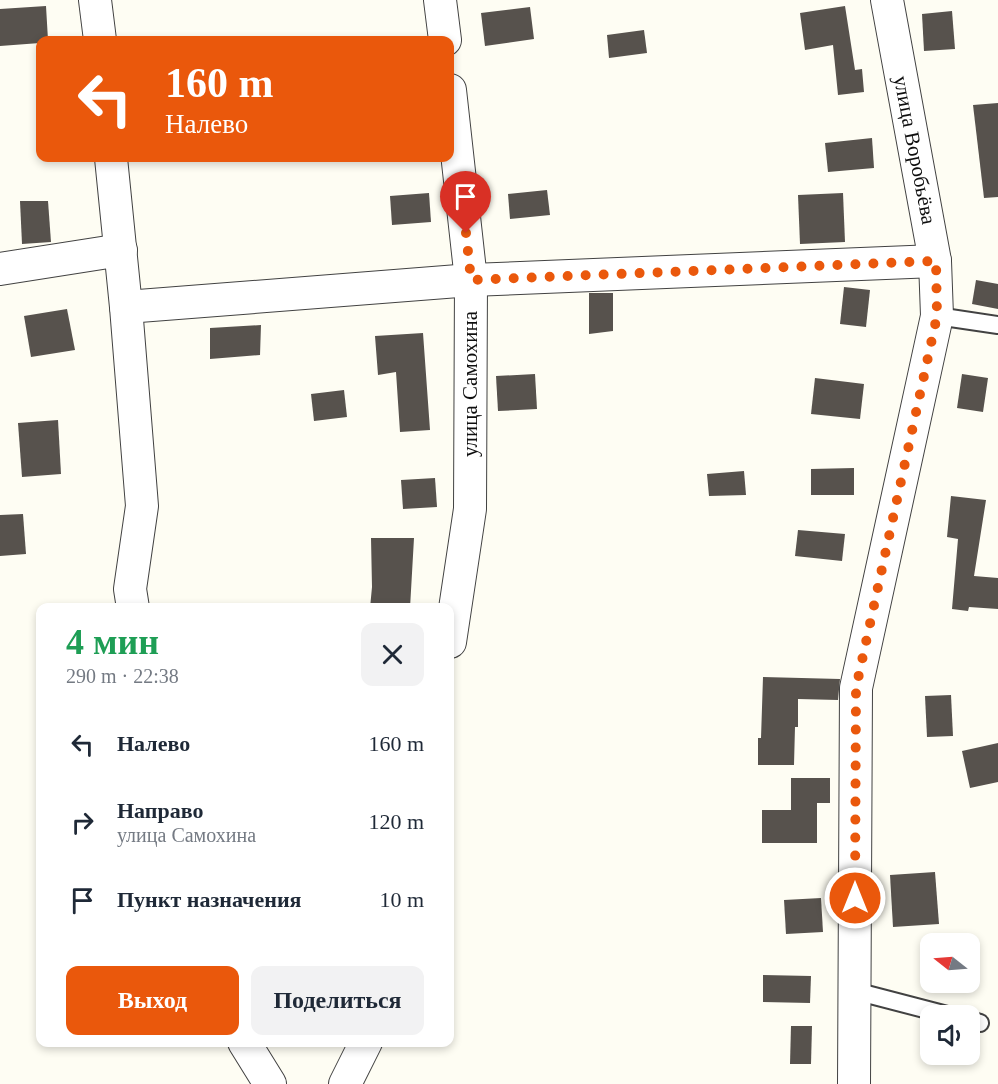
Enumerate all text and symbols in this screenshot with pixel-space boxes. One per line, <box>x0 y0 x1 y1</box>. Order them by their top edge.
icon: left <box>66 60 144 138</box>
text: 160 m <box>165 60 274 106</box>
street label: улица Воробьёва <box>889 74 941 227</box>
text: Налево <box>165 109 248 139</box>
pin <box>440 171 491 233</box>
icon: arrive <box>449 180 482 213</box>
street label: улица Самохина <box>458 310 482 457</box>
text: 4 мин <box>66 622 159 662</box>
button: close <box>361 623 424 686</box>
text: 290 m · 22:38 <box>66 665 179 687</box>
icon: left <box>66 728 99 761</box>
text: Налево <box>117 731 190 756</box>
text: 160 m <box>368 731 424 756</box>
text: Направо <box>117 798 203 823</box>
icon: right <box>66 806 99 839</box>
text: 120 m <box>368 809 424 834</box>
text: улица Самохина <box>117 824 256 846</box>
position arrow <box>823 866 887 930</box>
icon: arrive <box>66 884 99 917</box>
text: Пункт назначения <box>117 887 302 912</box>
text: 10 m <box>379 887 424 912</box>
north arrow <box>920 933 980 993</box>
map controls <box>920 933 980 1065</box>
button: Выход <box>66 966 239 1035</box>
button: Поделиться <box>251 966 424 1035</box>
button: sound <box>920 1005 980 1065</box>

